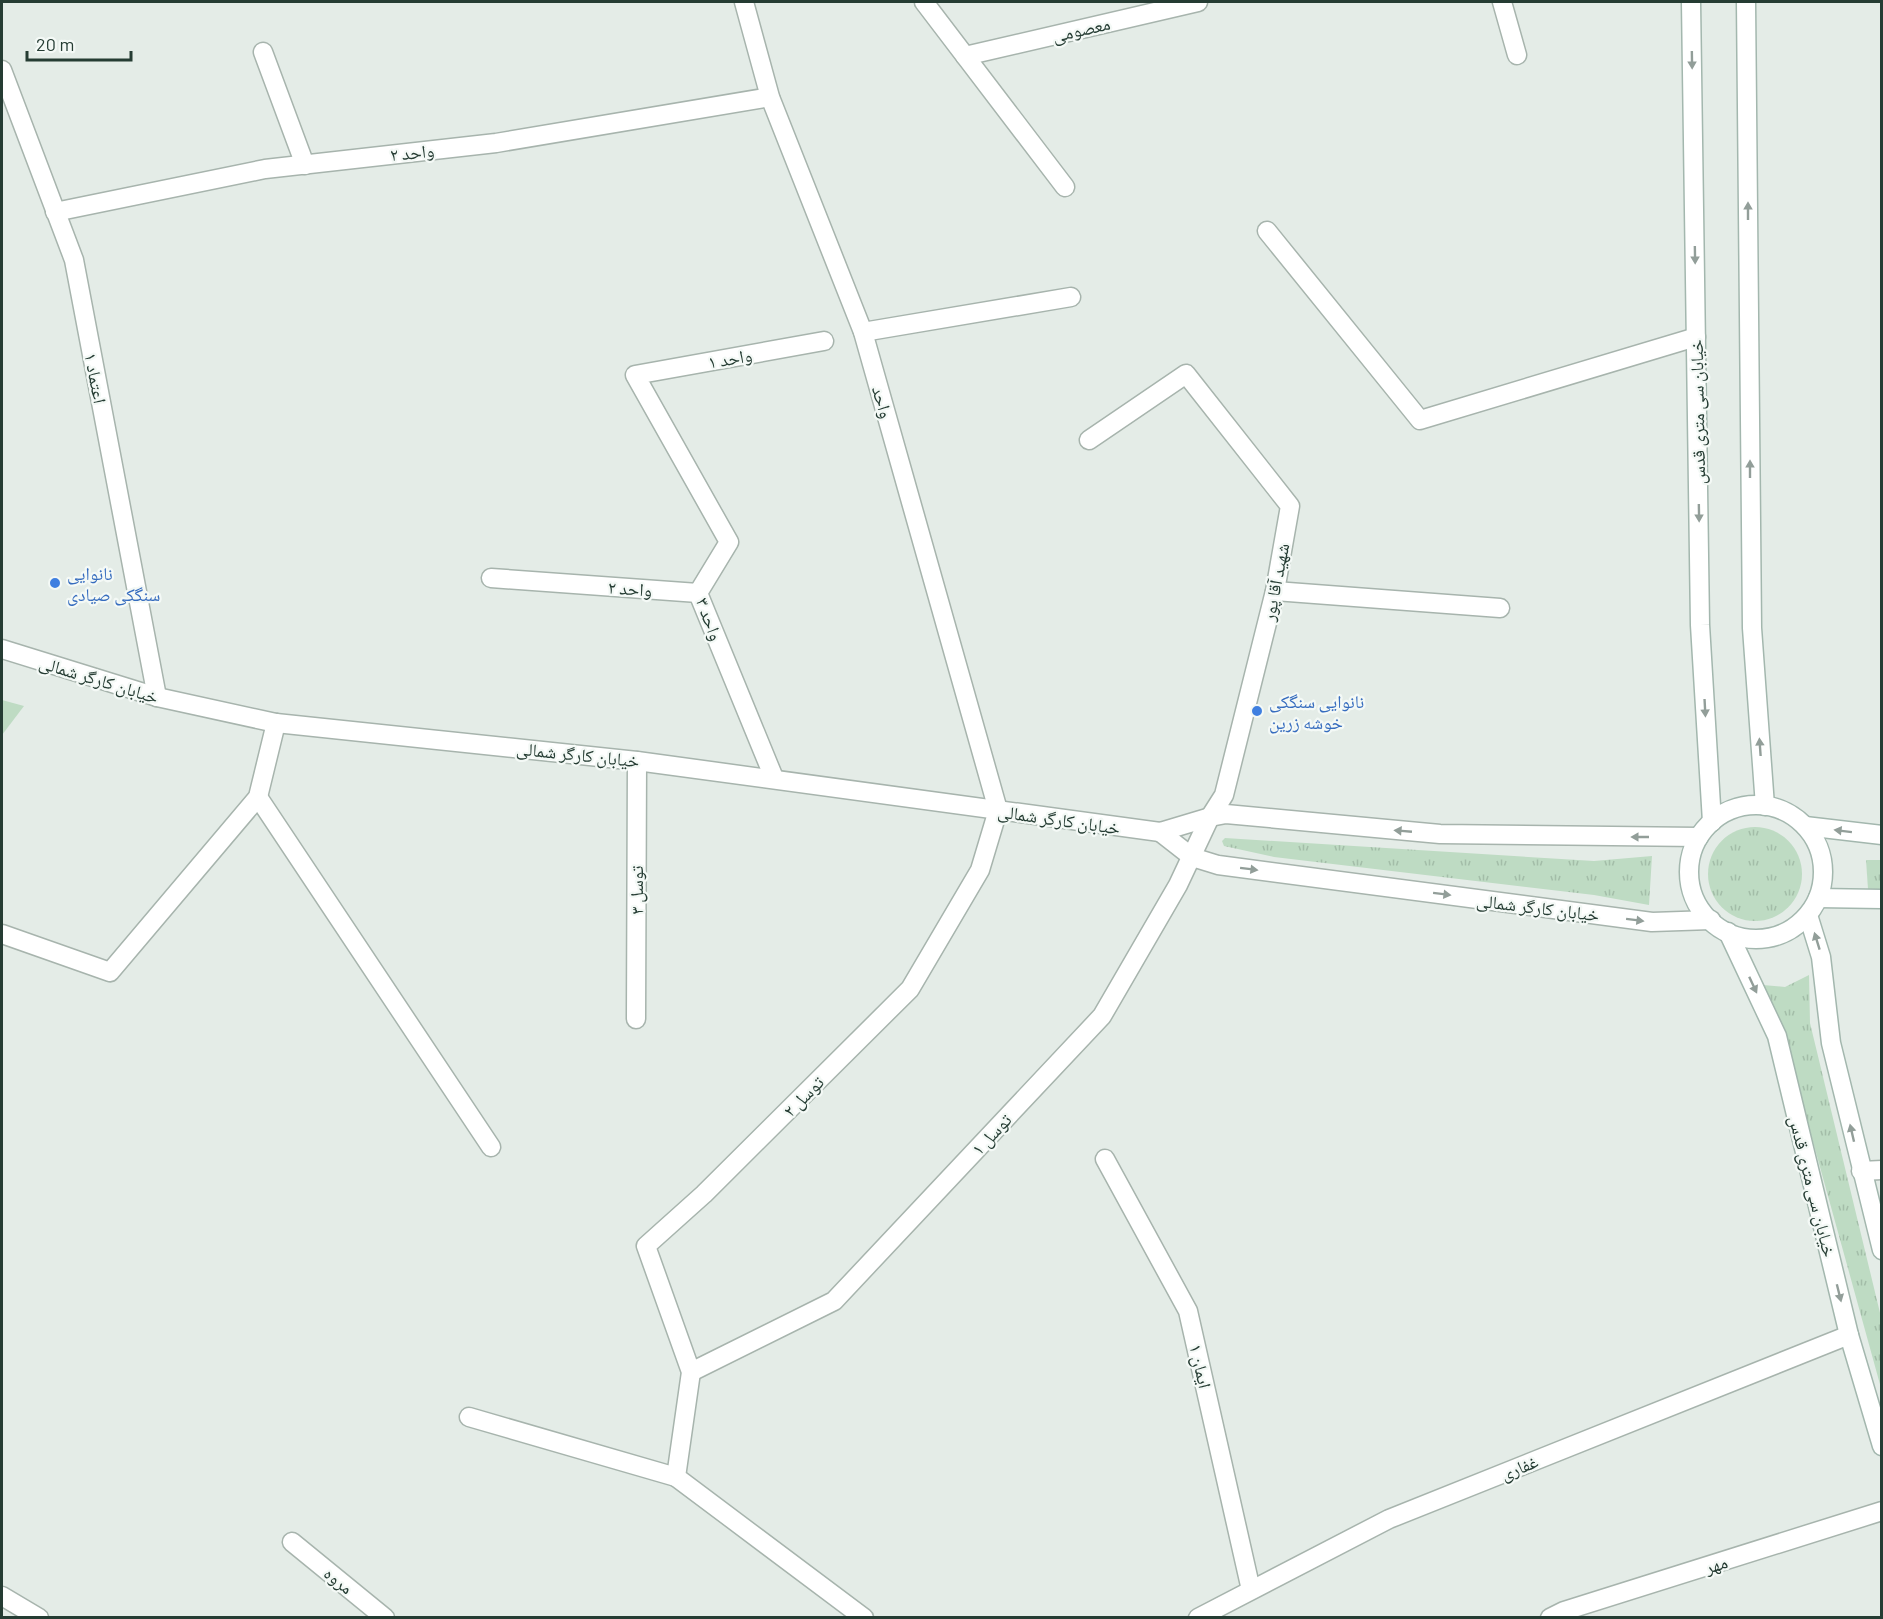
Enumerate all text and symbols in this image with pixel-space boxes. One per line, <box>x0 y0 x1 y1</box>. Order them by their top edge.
street label: معصومی <box>1050 12 1112 47</box>
scale bar <box>27 24 130 62</box>
text: 20 m <box>36 33 74 55</box>
one-way arrow <box>1687 50 1697 69</box>
street label: واحد ۲ <box>389 139 435 165</box>
one-way arrow <box>1743 201 1753 220</box>
one-way arrow <box>1690 245 1700 264</box>
street label: خیابان سی متری قدس <box>1685 339 1710 485</box>
street label: واحد ۱ <box>706 343 754 373</box>
street label: اعتماد ۱ <box>80 351 112 405</box>
street label: واحد <box>868 383 898 421</box>
one-way arrow <box>1745 459 1755 478</box>
one-way arrow <box>1694 503 1704 522</box>
street label: شهید آقا پور <box>1256 541 1294 624</box>
place label: نانوایی سنگکی صیادی <box>67 562 160 606</box>
street label: واحد ۲ <box>607 575 653 601</box>
marker: نانوایی سنگکی صیادی <box>48 576 62 590</box>
street label: واحد ۳ <box>692 594 728 644</box>
street label: خیابان کارگر شمالی <box>36 650 161 709</box>
place label: نانوایی سنگکی خوشه زرین <box>1269 690 1364 734</box>
one-way arrow <box>1701 698 1710 717</box>
marker: نانوایی سنگکی خوشه زرین <box>1250 704 1264 718</box>
street label: خیابان کارگر شمالی <box>515 737 641 772</box>
one-way arrow <box>1756 738 1765 757</box>
street label: خیابان کارگر شمالی <box>996 800 1122 839</box>
one-way arrow <box>1394 826 1413 836</box>
one-way arrow <box>1833 826 1852 836</box>
one-way arrow <box>1631 832 1650 842</box>
one-way arrow <box>1239 864 1258 874</box>
street label: توسل ۳ <box>625 866 648 914</box>
street label: خیابان کارگر شمالی <box>1475 889 1601 926</box>
one-way arrow <box>1433 890 1452 899</box>
one-way arrow <box>1626 915 1645 924</box>
one-way arrow <box>1811 932 1821 950</box>
one-way arrow <box>1749 976 1758 993</box>
street label: توسل ۲ <box>778 1071 829 1122</box>
street label: توسل ۱ <box>966 1109 1016 1160</box>
street label: خیابان سی متری قدس <box>1784 1113 1841 1259</box>
one-way arrow <box>1846 1123 1856 1142</box>
one-way arrow <box>1835 1284 1845 1302</box>
street label: ایمان ۱ <box>1184 1342 1217 1390</box>
street label: غفاری <box>1497 1450 1541 1485</box>
street label: مهر <box>1701 1550 1730 1578</box>
street label: مروه <box>320 1562 358 1598</box>

